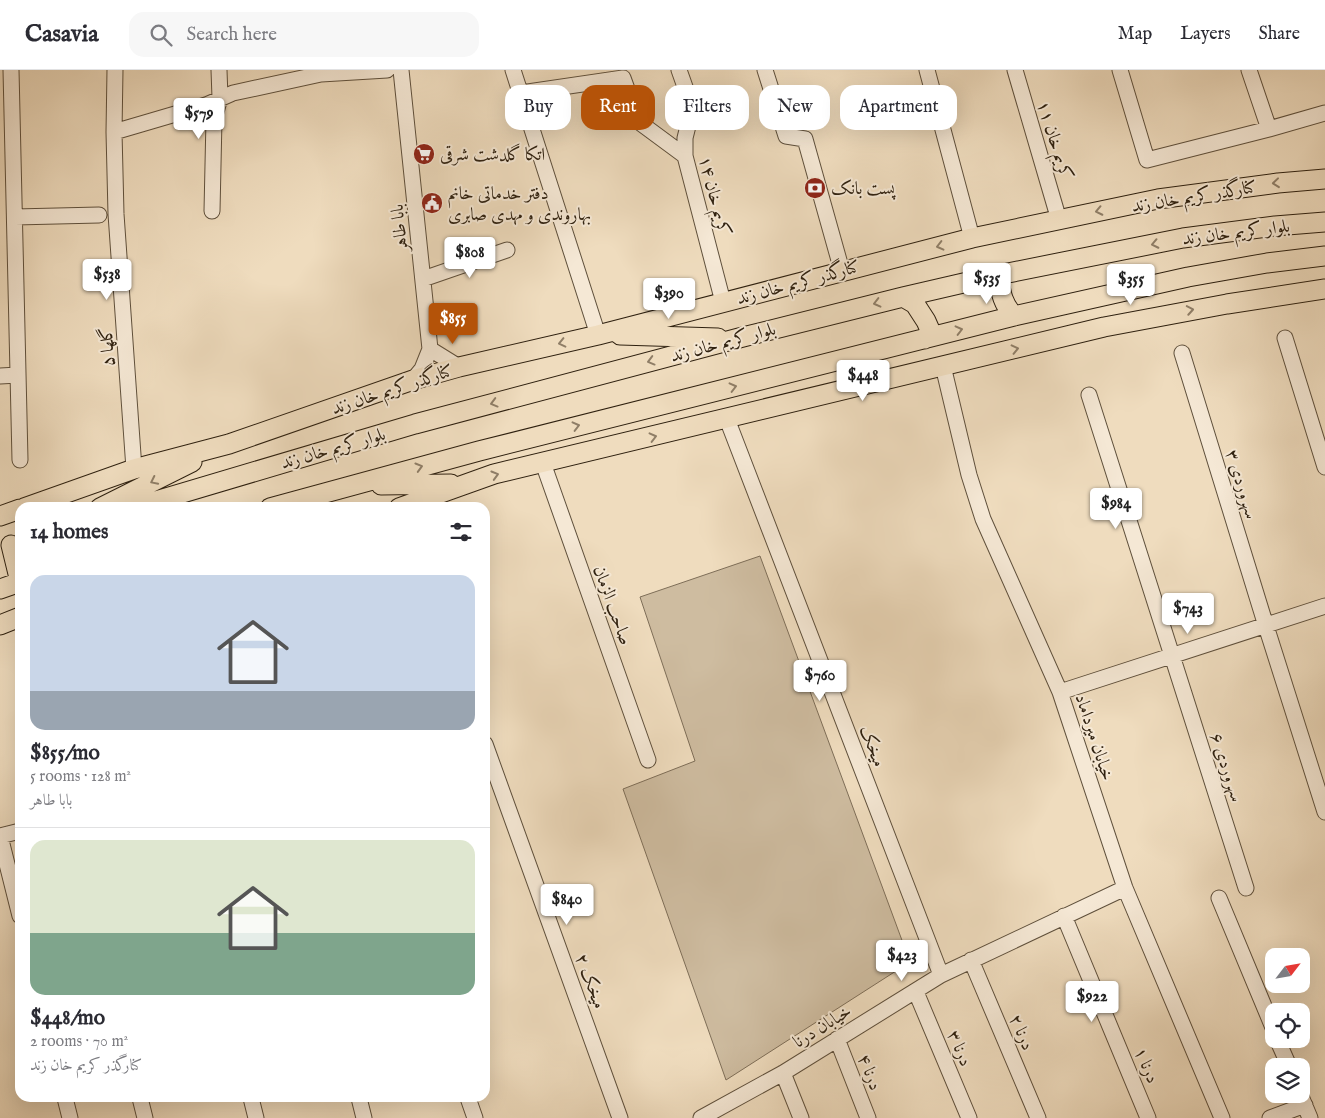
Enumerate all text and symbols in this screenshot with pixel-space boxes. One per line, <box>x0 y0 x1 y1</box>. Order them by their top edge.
search box <box>129 12 479 57</box>
text: Casavia <box>25 19 99 50</box>
icon: search <box>147 21 175 49</box>
text: Search here <box>187 23 277 47</box>
text: Map <box>1118 23 1152 46</box>
text: Layers <box>1180 23 1231 46</box>
text: Share <box>1259 23 1300 46</box>
chip: Buy <box>505 85 571 130</box>
chip: Rent <box>581 85 655 130</box>
chip: Filters <box>665 85 749 130</box>
chip: New <box>759 85 830 130</box>
chip: Apartment <box>840 85 957 130</box>
pin: $579 <box>169 98 229 140</box>
street label: کریم خان ۱۱ <box>1028 98 1076 184</box>
text: $579 <box>184 104 214 124</box>
supermarket icon: اتکا گلدشت شرقی <box>412 142 436 166</box>
place label: اتکا گلدشت شرقی <box>440 143 545 167</box>
street label: کریم خان ۱۴ <box>690 154 735 239</box>
street label: کنارگذر کریم خان زند <box>1130 173 1259 222</box>
bank icon: پست بانک <box>803 176 827 200</box>
one-way arrow <box>1272 177 1280 188</box>
place label: پست بانک <box>831 178 896 201</box>
place label: دفتر خدماتی خانم بهاروندی و مهدی صابری <box>448 183 591 227</box>
public building icon: دفتر خدماتی خانم بهاروندی و مهدی صابری <box>420 191 444 215</box>
street label: بابا طاهر <box>387 203 415 255</box>
one-way arrow <box>1094 206 1103 216</box>
street label: بلوار کریم خان زند <box>1181 215 1292 254</box>
pin: $808 <box>440 236 500 279</box>
one-way arrow <box>1151 238 1160 249</box>
one-way arrow <box>935 240 944 251</box>
text: $808 <box>455 243 485 263</box>
street label: کنارگذر کریم خان زند <box>734 253 863 314</box>
pin: $538 <box>77 258 137 301</box>
pin: $535 <box>957 262 1017 305</box>
pin: $355 <box>1101 264 1161 306</box>
text: $538 <box>94 265 120 285</box>
text: $535 <box>974 269 1000 289</box>
text: $355 <box>1118 270 1144 290</box>
pin: $390 <box>639 278 699 320</box>
text: $390 <box>654 284 684 304</box>
one-way arrow <box>872 297 881 308</box>
pin: $855 <box>423 302 483 345</box>
one-way arrow <box>1186 306 1195 316</box>
text: $855 <box>440 309 466 329</box>
street label: بلوار کریم خان زند <box>668 318 779 371</box>
one-way arrow <box>954 325 963 336</box>
street label: گلها ۵ <box>95 326 121 368</box>
one-way arrow <box>558 337 567 348</box>
one-way arrow <box>1010 344 1019 355</box>
one-way arrow <box>647 355 656 366</box>
street label: کنارگذر کریم خان زند <box>328 357 457 424</box>
pin: $448 <box>833 360 893 402</box>
text: $448 <box>848 366 878 386</box>
one-way arrow <box>729 382 738 393</box>
one-way arrow <box>491 397 499 407</box>
one-way arrow <box>571 421 580 432</box>
street label: بلوار کریم خان زند <box>278 423 389 478</box>
one-way arrow <box>648 432 657 443</box>
street label: سهروردی ۳ <box>1219 447 1262 522</box>
one-way arrow <box>414 463 422 473</box>
one-way arrow <box>490 470 498 480</box>
one-way arrow <box>150 475 159 485</box>
pin: $984 <box>1086 488 1146 530</box>
text: $984 <box>1101 494 1131 514</box>
icon: filters <box>447 518 475 546</box>
text: 14 homes <box>30 519 108 546</box>
street label: صاحب الزمان <box>587 563 637 648</box>
pin: $743 <box>1158 592 1218 635</box>
text: $743 <box>1173 599 1203 619</box>
icon: home <box>208 607 298 697</box>
pin: $760 <box>790 660 850 702</box>
text: $760 <box>805 666 835 686</box>
street label: خیابان میرداماد <box>1069 691 1118 784</box>
street label: میخک <box>853 722 890 771</box>
street label: سهروردی ۶ <box>1204 730 1248 805</box>
text: $855/mo <box>30 740 100 767</box>
text: 5 rooms · 128 m² <box>30 767 131 787</box>
text: بابا طاهر <box>30 791 72 811</box>
icon: home <box>208 873 298 963</box>
pin: $840 <box>537 884 597 926</box>
text: $840 <box>552 890 582 910</box>
pin: $423 <box>872 940 932 982</box>
text: $423 <box>887 946 917 966</box>
north arrow <box>1265 948 1310 992</box>
map controls <box>1265 948 1310 1103</box>
street label: میخک ۲ <box>569 951 610 1012</box>
pin: $922 <box>1062 980 1122 1023</box>
text: $922 <box>1077 987 1107 1007</box>
street label: خیابان درنا <box>789 1000 856 1054</box>
button: locate <box>1265 1003 1310 1048</box>
text: $448/mo <box>30 1005 105 1032</box>
street label: درنا ۲ <box>1003 1011 1038 1054</box>
street label: درنا ۳ <box>941 1027 976 1070</box>
text: 2 rooms · 70 m² <box>30 1032 128 1052</box>
street label: درنا ۱ <box>1128 1044 1163 1087</box>
street label: درنا ۴ <box>851 1051 886 1094</box>
text: کنارگذر کریم خان زند <box>30 1056 142 1076</box>
button: layers <box>1265 1058 1310 1103</box>

